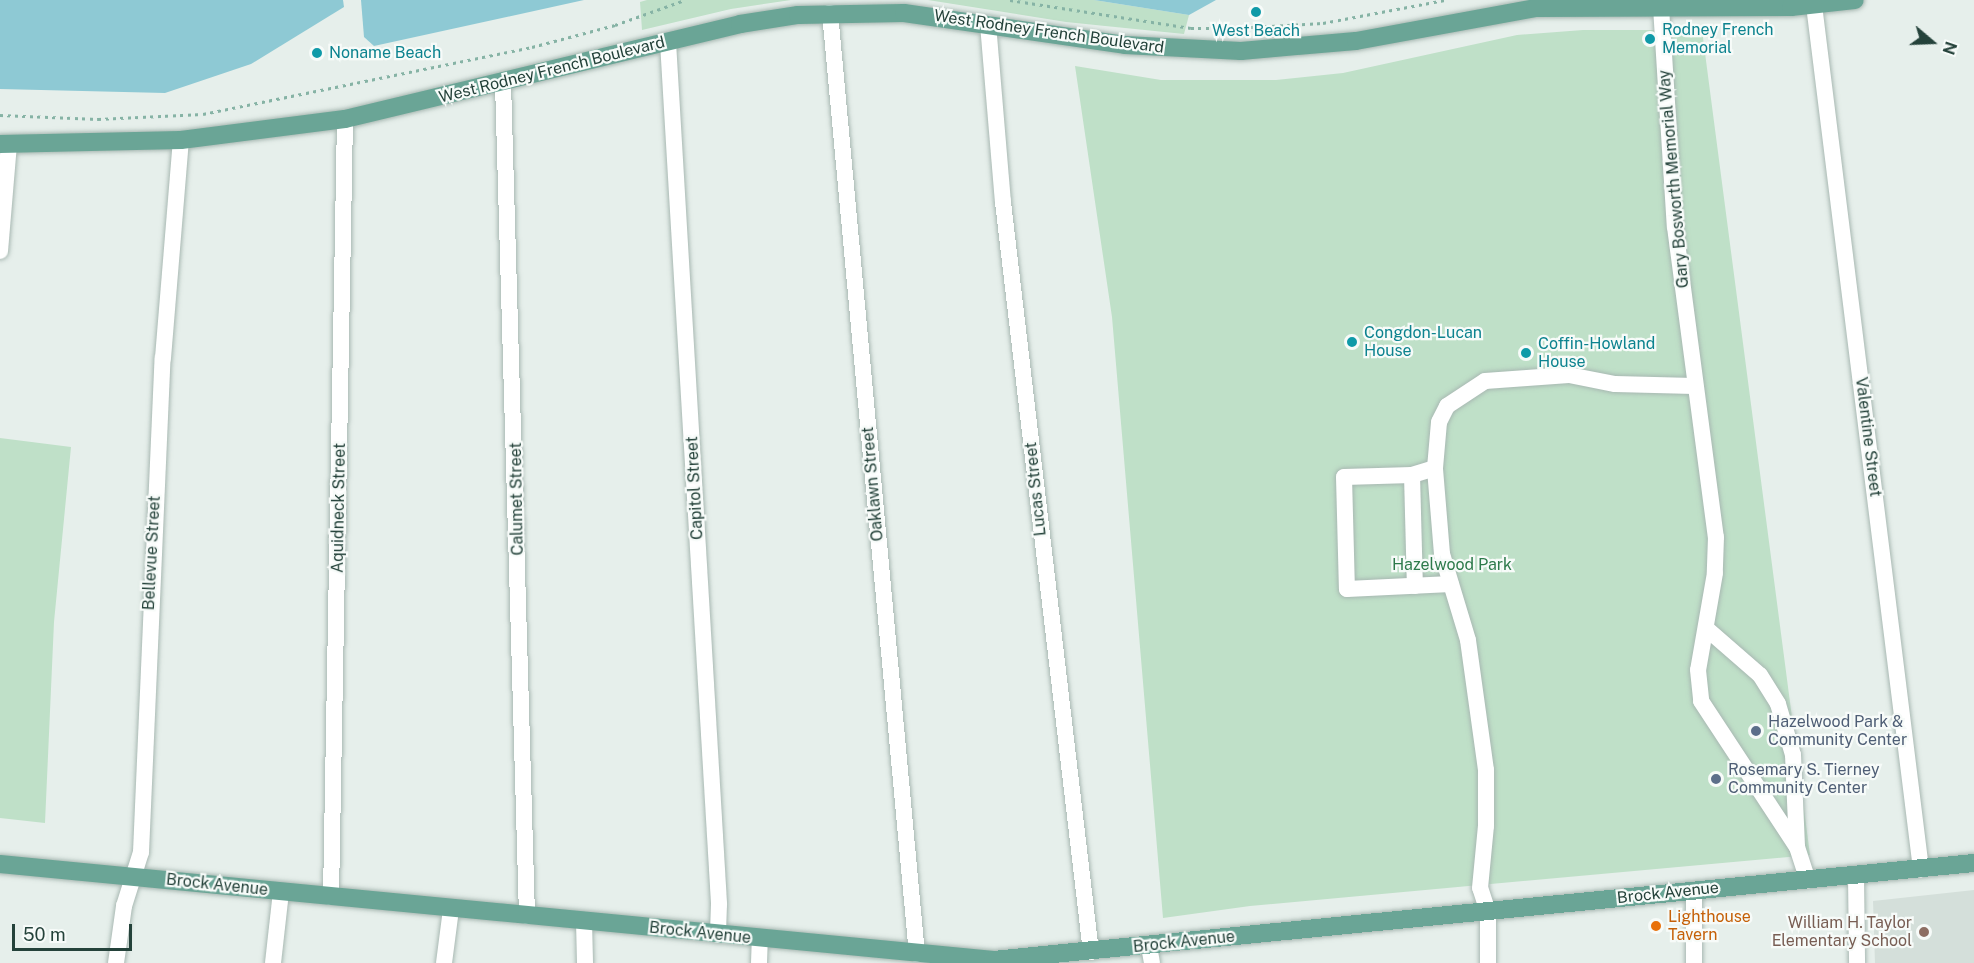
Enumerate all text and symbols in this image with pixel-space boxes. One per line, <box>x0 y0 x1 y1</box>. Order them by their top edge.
marker: West Beach <box>1249 5 1263 19</box>
street label: West Rodney French Boulevard <box>933 6 1165 58</box>
north arrow <box>1902 12 1962 72</box>
place label: Rodney French Memorial <box>1662 20 1774 58</box>
place label: West Beach <box>1212 21 1300 41</box>
marker: Rodney French Memorial <box>1643 32 1657 46</box>
street label: West Rodney French Boulevard <box>437 33 667 107</box>
text: N <box>1938 39 1961 57</box>
place label: Noname Beach <box>329 43 441 63</box>
marker: Noname Beach <box>310 46 324 60</box>
street label: Gary Bosworth Memorial Way <box>1655 69 1693 289</box>
place label: Congdon-Lucan House <box>1364 323 1482 361</box>
place label: Coffin-Howland House <box>1538 334 1655 372</box>
marker: Congdon-Lucan House <box>1345 335 1359 349</box>
marker: Coffin-Howland House <box>1519 346 1533 360</box>
street label: Valentine Street <box>1851 376 1885 498</box>
street label: Oaklawn Street <box>858 426 888 542</box>
street label: Capitol Street <box>683 436 707 540</box>
street label: Lucas Street <box>1022 441 1050 537</box>
street label: Calumet Street <box>506 442 528 556</box>
street label: Aquidneck Street <box>328 443 350 573</box>
street label: Bellevue Street <box>139 495 165 611</box>
park label: Hazelwood Park <box>1392 555 1512 575</box>
place label: Hazelwood Park & Community Center <box>1768 712 1907 750</box>
marker: Hazelwood Park & Community Center <box>1749 724 1763 738</box>
place label: Rosemary S. Tierney Community Center <box>1728 760 1880 798</box>
marker: Rosemary S. Tierney Community Center <box>1709 772 1723 786</box>
street label: Brock Avenue <box>165 870 269 900</box>
street label: Brock Avenue <box>1616 878 1720 908</box>
place label: Lighthouse Tavern <box>1668 907 1751 945</box>
scale bar <box>15 912 135 950</box>
place label: William H. Taylor Elementary School <box>1772 913 1912 951</box>
street label: Brock Avenue <box>648 918 752 948</box>
marker: Lighthouse Tavern <box>1649 919 1663 933</box>
text: 50 m <box>23 924 66 945</box>
marker: William H. Taylor Elementary School <box>1917 925 1931 939</box>
street label: Brock Avenue <box>1132 927 1236 957</box>

